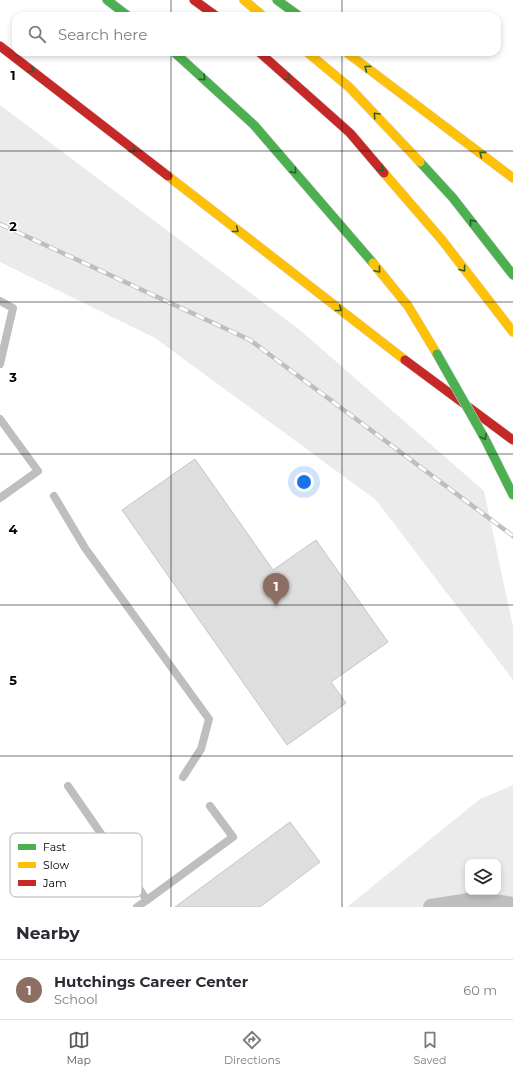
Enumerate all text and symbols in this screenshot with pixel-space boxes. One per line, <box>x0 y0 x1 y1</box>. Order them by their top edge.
search box <box>12 12 501 56</box>
icon: search <box>26 23 48 45</box>
text: Search here <box>58 25 147 44</box>
one-way arrow <box>26 65 33 72</box>
one-way arrow <box>364 65 371 72</box>
text: 1 <box>10 67 16 83</box>
one-way arrow <box>198 73 206 81</box>
one-way arrow <box>284 73 291 80</box>
one-way arrow <box>374 113 381 120</box>
one-way arrow <box>129 145 136 152</box>
one-way arrow <box>479 152 486 159</box>
one-way arrow <box>376 164 383 171</box>
one-way arrow <box>289 166 296 174</box>
text: 2 <box>9 218 17 234</box>
one-way arrow <box>470 220 477 227</box>
one-way arrow <box>231 225 238 232</box>
one-way arrow <box>374 265 381 272</box>
one-way arrow <box>459 265 466 272</box>
one-way arrow <box>335 304 342 312</box>
text: 3 <box>8 369 17 385</box>
one-way arrow <box>479 433 487 440</box>
your location <box>294 472 314 492</box>
text: 4 <box>9 521 18 537</box>
pin: 1 <box>263 573 289 606</box>
text: 5 <box>9 672 17 688</box>
legend <box>10 833 142 897</box>
text: Fast <box>43 840 67 854</box>
text: Slow <box>43 858 69 872</box>
map controls <box>465 859 501 895</box>
button: layers <box>465 859 501 895</box>
text: Jam <box>42 876 67 890</box>
text: Nearby <box>16 923 80 943</box>
text: Hutchings Career Center <box>54 972 248 991</box>
text: 1 <box>26 982 32 998</box>
text: 60 m <box>463 982 497 998</box>
text: School <box>54 991 98 1007</box>
tab: Map <box>67 1029 91 1067</box>
tab: Directions <box>224 1029 280 1067</box>
tab: Saved <box>413 1029 446 1067</box>

